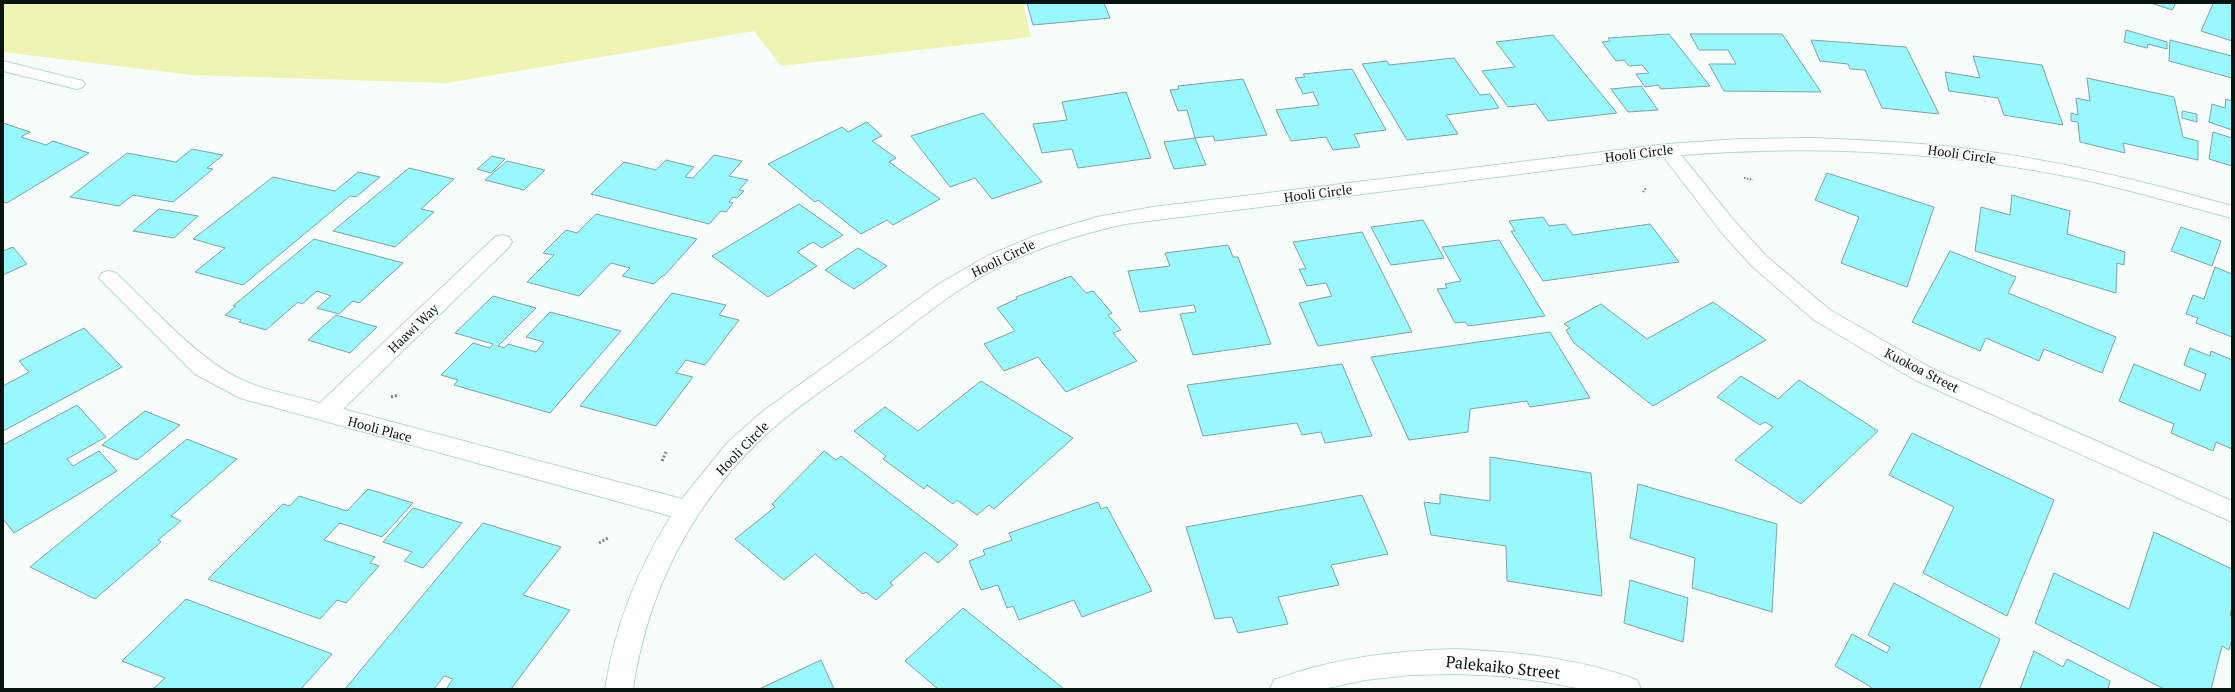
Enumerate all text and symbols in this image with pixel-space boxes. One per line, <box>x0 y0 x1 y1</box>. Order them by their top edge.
street label: Hooli Circle <box>1604 140 1674 166</box>
street label: Hooli Circle <box>1927 140 1997 168</box>
street label: Hooli Circle <box>1283 180 1353 206</box>
street label: Hooli Circle <box>968 235 1038 281</box>
street label: Haawi Way <box>384 299 442 357</box>
street label: Kuokoa Street <box>1882 344 1962 397</box>
street label: Hooli Place <box>346 412 414 446</box>
street label: Hooli Circle <box>712 417 772 479</box>
street label: Palekaiko Street <box>1445 650 1561 684</box>

